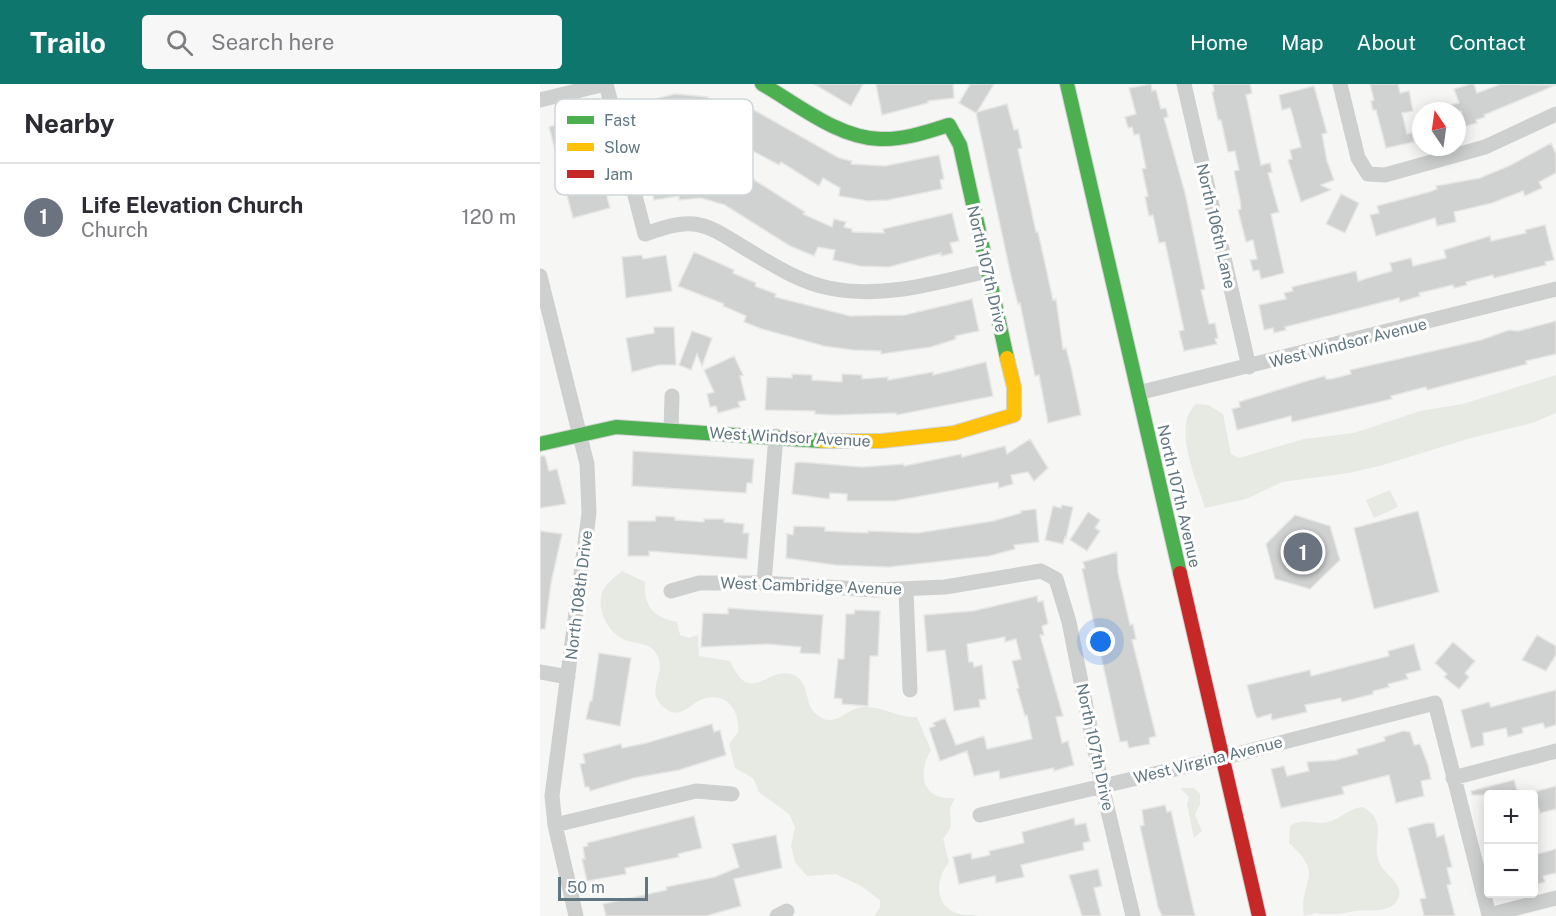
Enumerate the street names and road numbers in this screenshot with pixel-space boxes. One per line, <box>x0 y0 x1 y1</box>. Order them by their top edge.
street label: North 106th Lane <box>1192 162 1240 290</box>
street label: North 107th Drive <box>963 204 1011 334</box>
street label: West Windsor Avenue <box>1267 314 1429 372</box>
street label: West Windsor Avenue <box>709 423 871 451</box>
street label: North 107th Avenue <box>1153 423 1205 569</box>
street label: North 108th Drive <box>562 529 596 661</box>
street label: West Cambridge Avenue <box>720 573 902 599</box>
street label: North 107th Drive <box>1072 682 1118 812</box>
street label: West Virgina Avenue <box>1132 732 1284 788</box>

